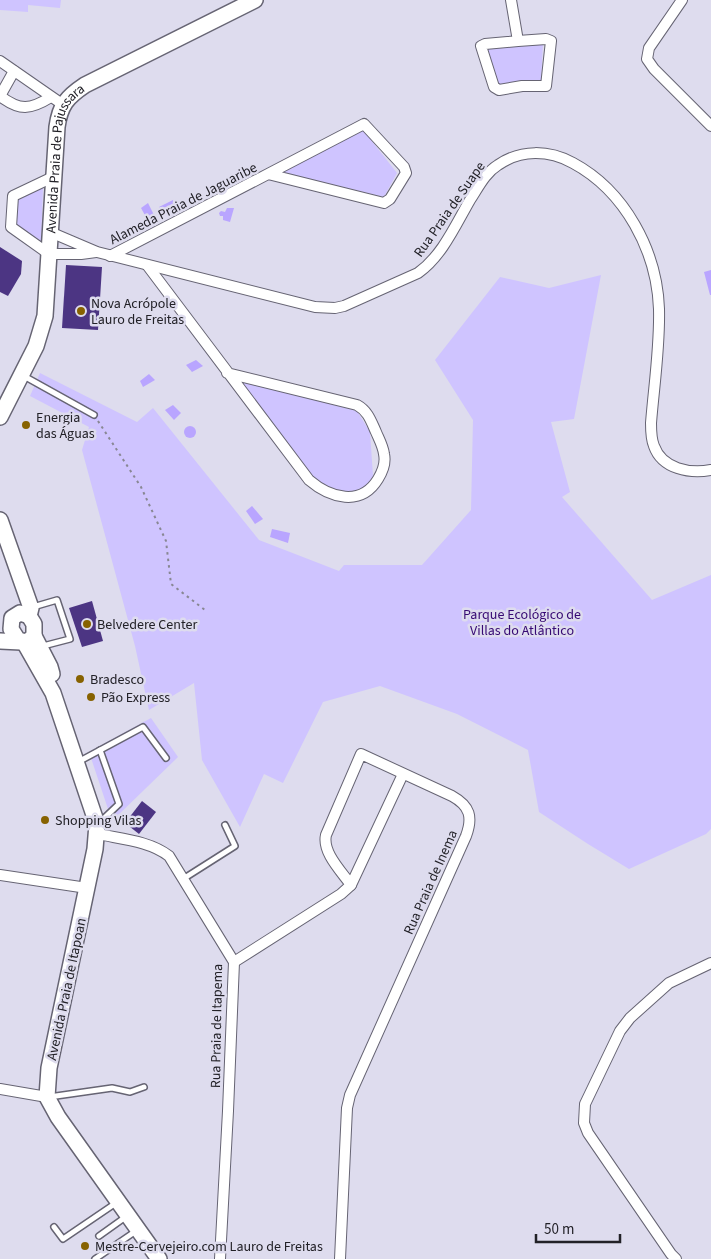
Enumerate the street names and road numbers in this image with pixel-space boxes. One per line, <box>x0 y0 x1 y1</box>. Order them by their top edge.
street label: Avenida Praia de Pajussara <box>41 79 89 234</box>
street label: Alameda Praia de Jaguaribe <box>106 158 261 250</box>
street label: Rua Praia de Suape <box>409 158 490 261</box>
street label: Rua Praia de Inema <box>399 827 463 938</box>
street label: Avenida Praia de Itapoan <box>42 916 92 1062</box>
street label: Rua Praia de Itapema <box>206 964 228 1088</box>

